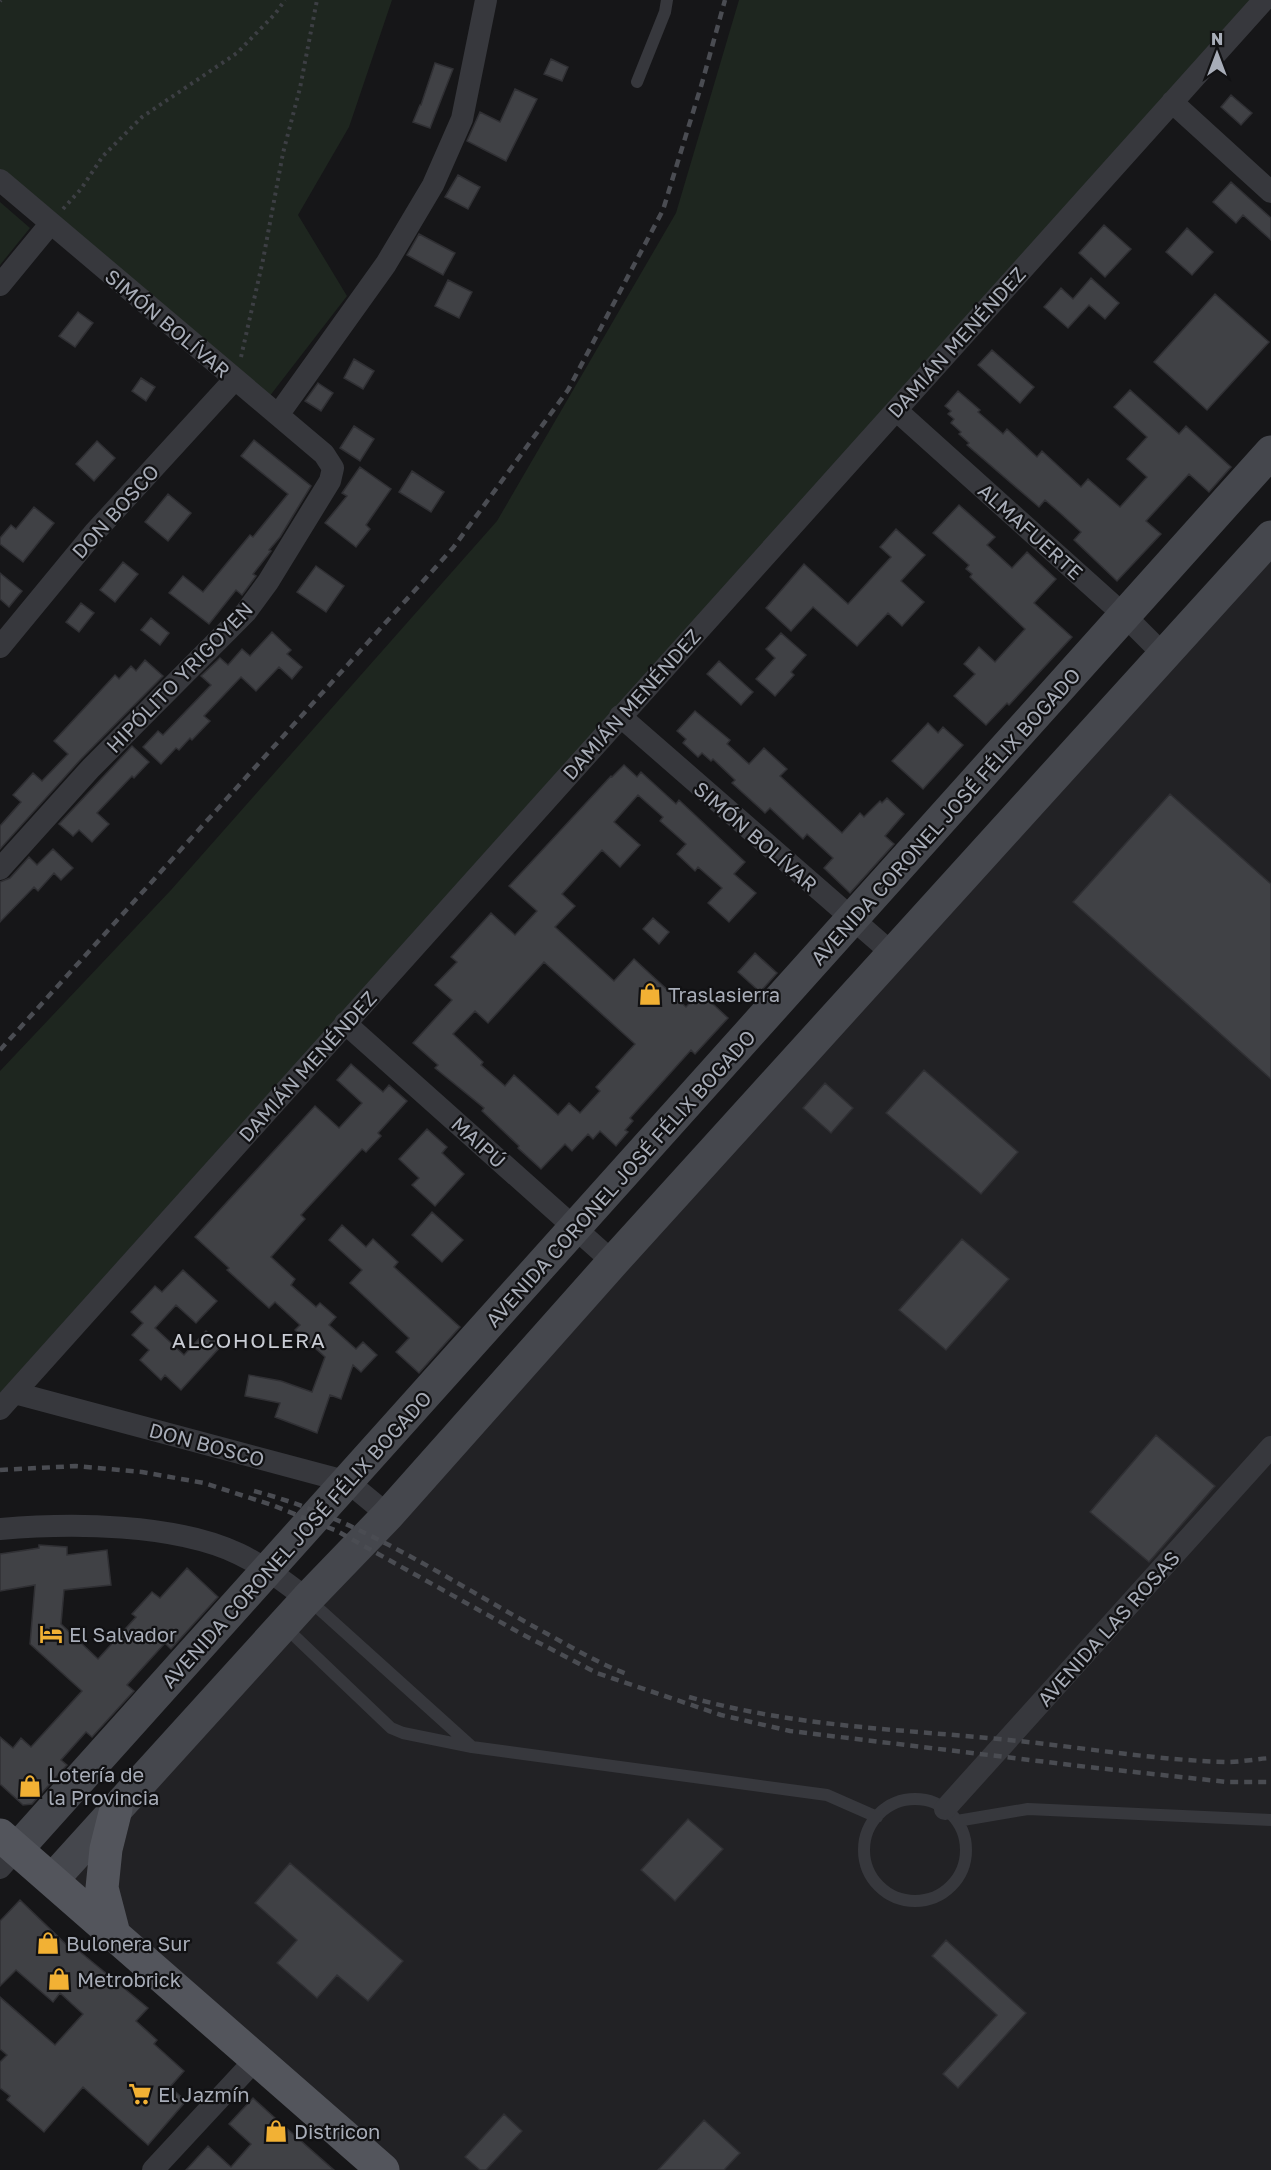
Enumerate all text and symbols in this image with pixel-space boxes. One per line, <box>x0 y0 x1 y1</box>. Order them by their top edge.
north arrow <box>1187 24 1247 84</box>
text: N <box>1211 29 1223 49</box>
street label: DAMIÁN MENÉNDEZ <box>882 262 1030 422</box>
street label: SIMÓN BOLÍVAR <box>101 264 235 382</box>
street label: DON BOSCO <box>66 459 164 563</box>
street label: ALMAFUERTE <box>974 478 1088 584</box>
street label: HIPÓLITO YRIGOYEN <box>101 597 257 757</box>
street label: DAMIÁN MENÉNDEZ <box>557 624 705 784</box>
street label: AVENIDA CORONEL JOSÉ FÉLIX BOGADO <box>805 663 1085 969</box>
street label: SIMÓN BOLÍVAR <box>689 776 823 896</box>
shop icon: Traslasierra <box>637 981 663 1007</box>
place label: Traslasierra <box>668 982 780 1006</box>
street label: DAMIÁN MENÉNDEZ <box>233 986 381 1146</box>
street label: AVENIDA CORONEL JOSÉ FÉLIX BOGADO <box>480 1025 760 1331</box>
street label: MAIPÚ <box>447 1111 511 1173</box>
district label: ALCOHOLERA <box>172 1327 326 1353</box>
street label: AVENIDA CORONEL JOSÉ FÉLIX BOGADO <box>156 1386 436 1692</box>
street label: DON BOSCO <box>147 1417 267 1471</box>
street label: AVENIDA LAS ROSAS <box>1032 1545 1184 1711</box>
hotel icon: El Salvador <box>38 1621 64 1647</box>
place label: El Salvador <box>69 1622 177 1646</box>
place label: Lotería de la Provincia <box>48 1762 159 1809</box>
shop icon: Lotería de la Provincia <box>17 1773 43 1799</box>
shop icon: Bulonera Sur <box>35 1930 61 1956</box>
place label: Bulonera Sur <box>66 1931 190 1955</box>
shop icon: Metrobrick <box>46 1966 72 1992</box>
place label: Metrobrick <box>77 1967 181 1991</box>
supermarket icon: El Jazmín <box>127 2081 153 2107</box>
place label: El Jazmín <box>158 2082 250 2106</box>
shop icon: Districon <box>263 2118 289 2144</box>
place label: Districon <box>294 2119 380 2143</box>

